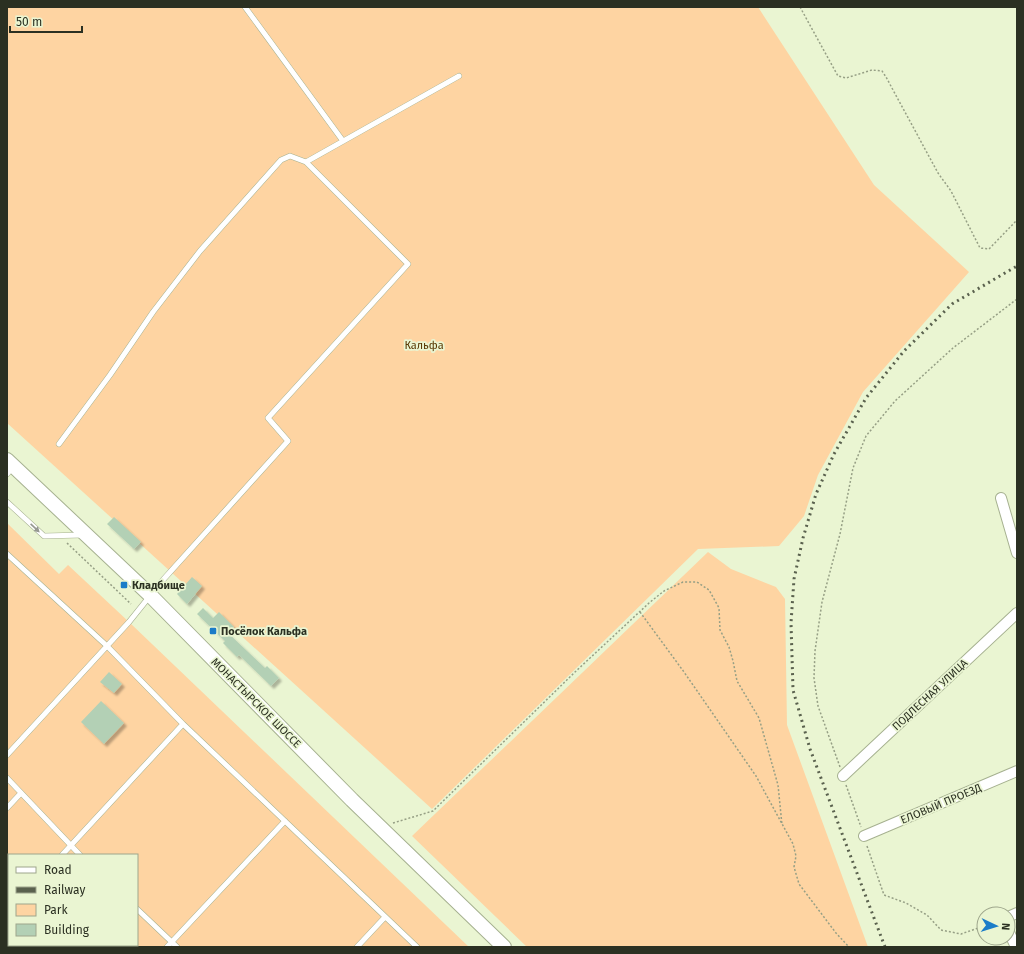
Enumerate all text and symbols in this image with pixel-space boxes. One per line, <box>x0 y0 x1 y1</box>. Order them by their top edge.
scale bar <box>10 8 82 34</box>
text: 50 m <box>16 15 42 29</box>
park label: Кальфа <box>404 339 444 352</box>
one-way arrow <box>30 524 41 533</box>
place label: Кладбище <box>132 579 185 592</box>
marker: Кладбище <box>119 580 129 590</box>
place label: Посёлок Кальфа <box>221 625 307 638</box>
marker: Посёлок Кальфа <box>208 626 218 636</box>
street label: МОНАСТЫРСКОЕ ШОССЕ <box>208 655 304 751</box>
street label: ПОДЛЕСНАЯ УЛИЦА <box>890 656 971 733</box>
street label: ЕЛОВЫЙ ПРОЕЗД <box>899 781 984 827</box>
legend <box>8 854 138 946</box>
text: Road <box>44 863 72 877</box>
text: Railway <box>44 883 85 897</box>
text: Park <box>44 903 68 917</box>
north arrow <box>976 906 1016 946</box>
text: Building <box>44 923 90 937</box>
text: N <box>999 923 1012 931</box>

